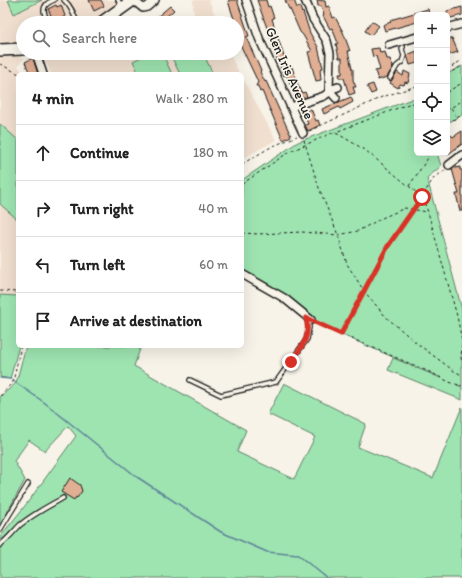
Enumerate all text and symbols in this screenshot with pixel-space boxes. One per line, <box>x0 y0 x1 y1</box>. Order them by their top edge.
map controls <box>414 12 450 156</box>
button: + <box>414 12 450 48</box>
search box <box>16 16 244 60</box>
street label: Glen Iris Avenue <box>262 24 318 122</box>
icon: search <box>30 27 52 49</box>
text: Search here <box>62 29 137 47</box>
button: − <box>414 48 450 84</box>
button: locate <box>414 84 450 120</box>
text: 4 min <box>32 88 74 108</box>
text: Walk · 280 m <box>155 91 228 106</box>
button: layers <box>414 120 450 156</box>
icon: ahead <box>32 142 54 164</box>
text: Continue <box>70 144 129 162</box>
text: 180 m <box>193 145 228 160</box>
route start <box>413 188 431 206</box>
icon: right <box>32 198 54 220</box>
text: Turn right <box>70 200 134 218</box>
text: 40 m <box>198 201 228 216</box>
icon: left <box>32 254 54 276</box>
text: Turn left <box>70 256 125 274</box>
text: 60 m <box>199 257 228 272</box>
icon: arrive <box>32 310 54 332</box>
text: Arrive at destination <box>70 312 202 330</box>
route end <box>282 353 300 371</box>

